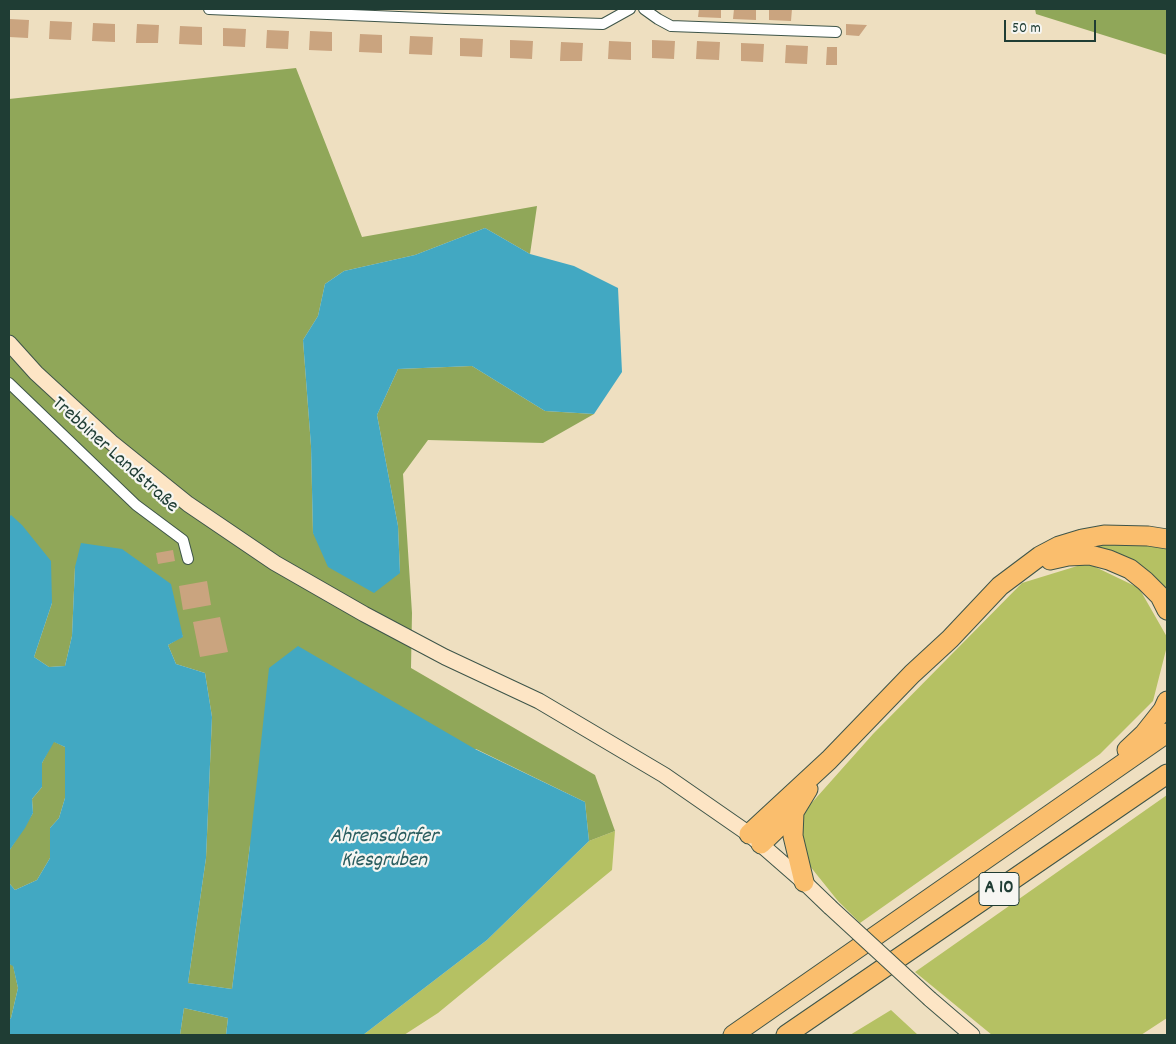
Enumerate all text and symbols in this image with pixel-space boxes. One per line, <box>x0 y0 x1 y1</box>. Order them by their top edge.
scale bar <box>1006 10 1098 42</box>
text: 50 m <box>1012 18 1041 40</box>
street label: Trebbiner Landstraße <box>46 393 182 519</box>
water label: Ahrensdorfer Kiesgruben <box>330 825 438 875</box>
road number: A 10 <box>979 872 1019 906</box>

